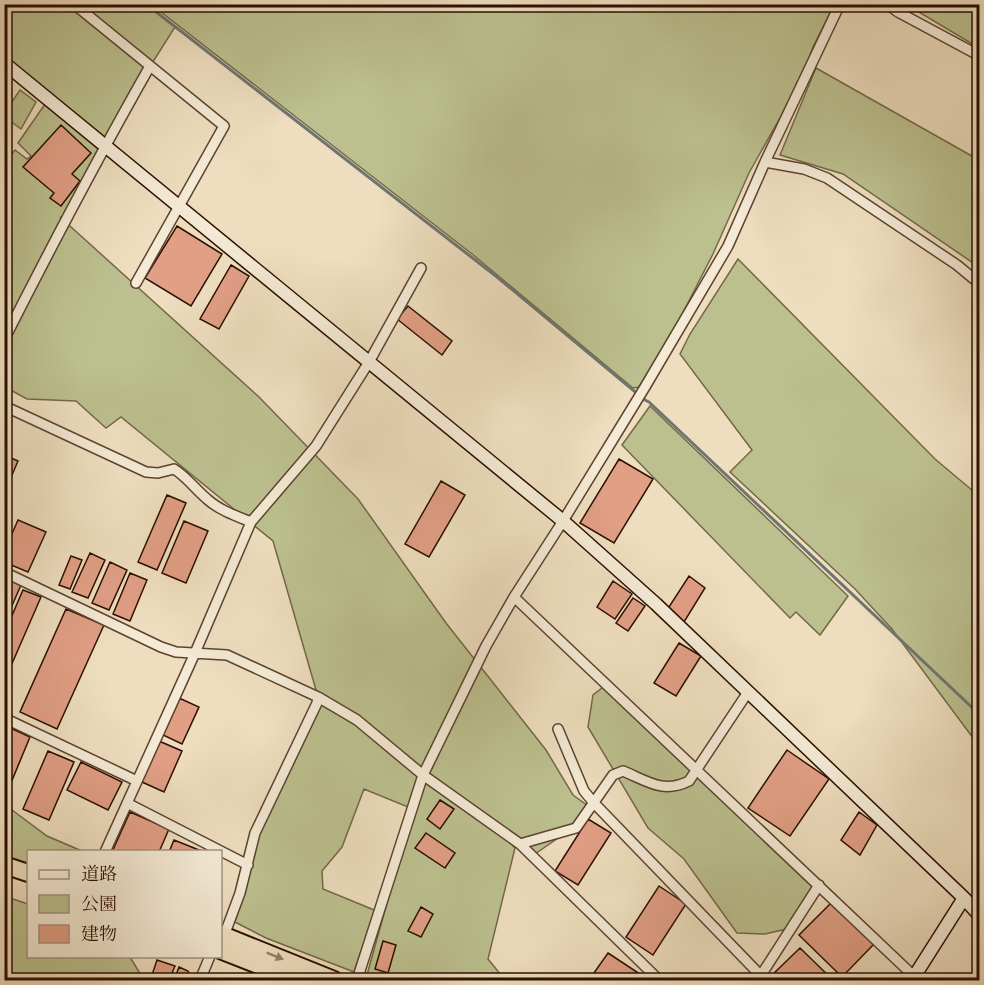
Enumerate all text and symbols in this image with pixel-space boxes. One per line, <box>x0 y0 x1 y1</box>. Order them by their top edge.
legend <box>27 850 222 958</box>
text: 道路 <box>81 863 117 885</box>
text: 公園 <box>81 893 117 915</box>
text: 建物 <box>81 923 117 945</box>
one-way arrow <box>266 952 284 961</box>

